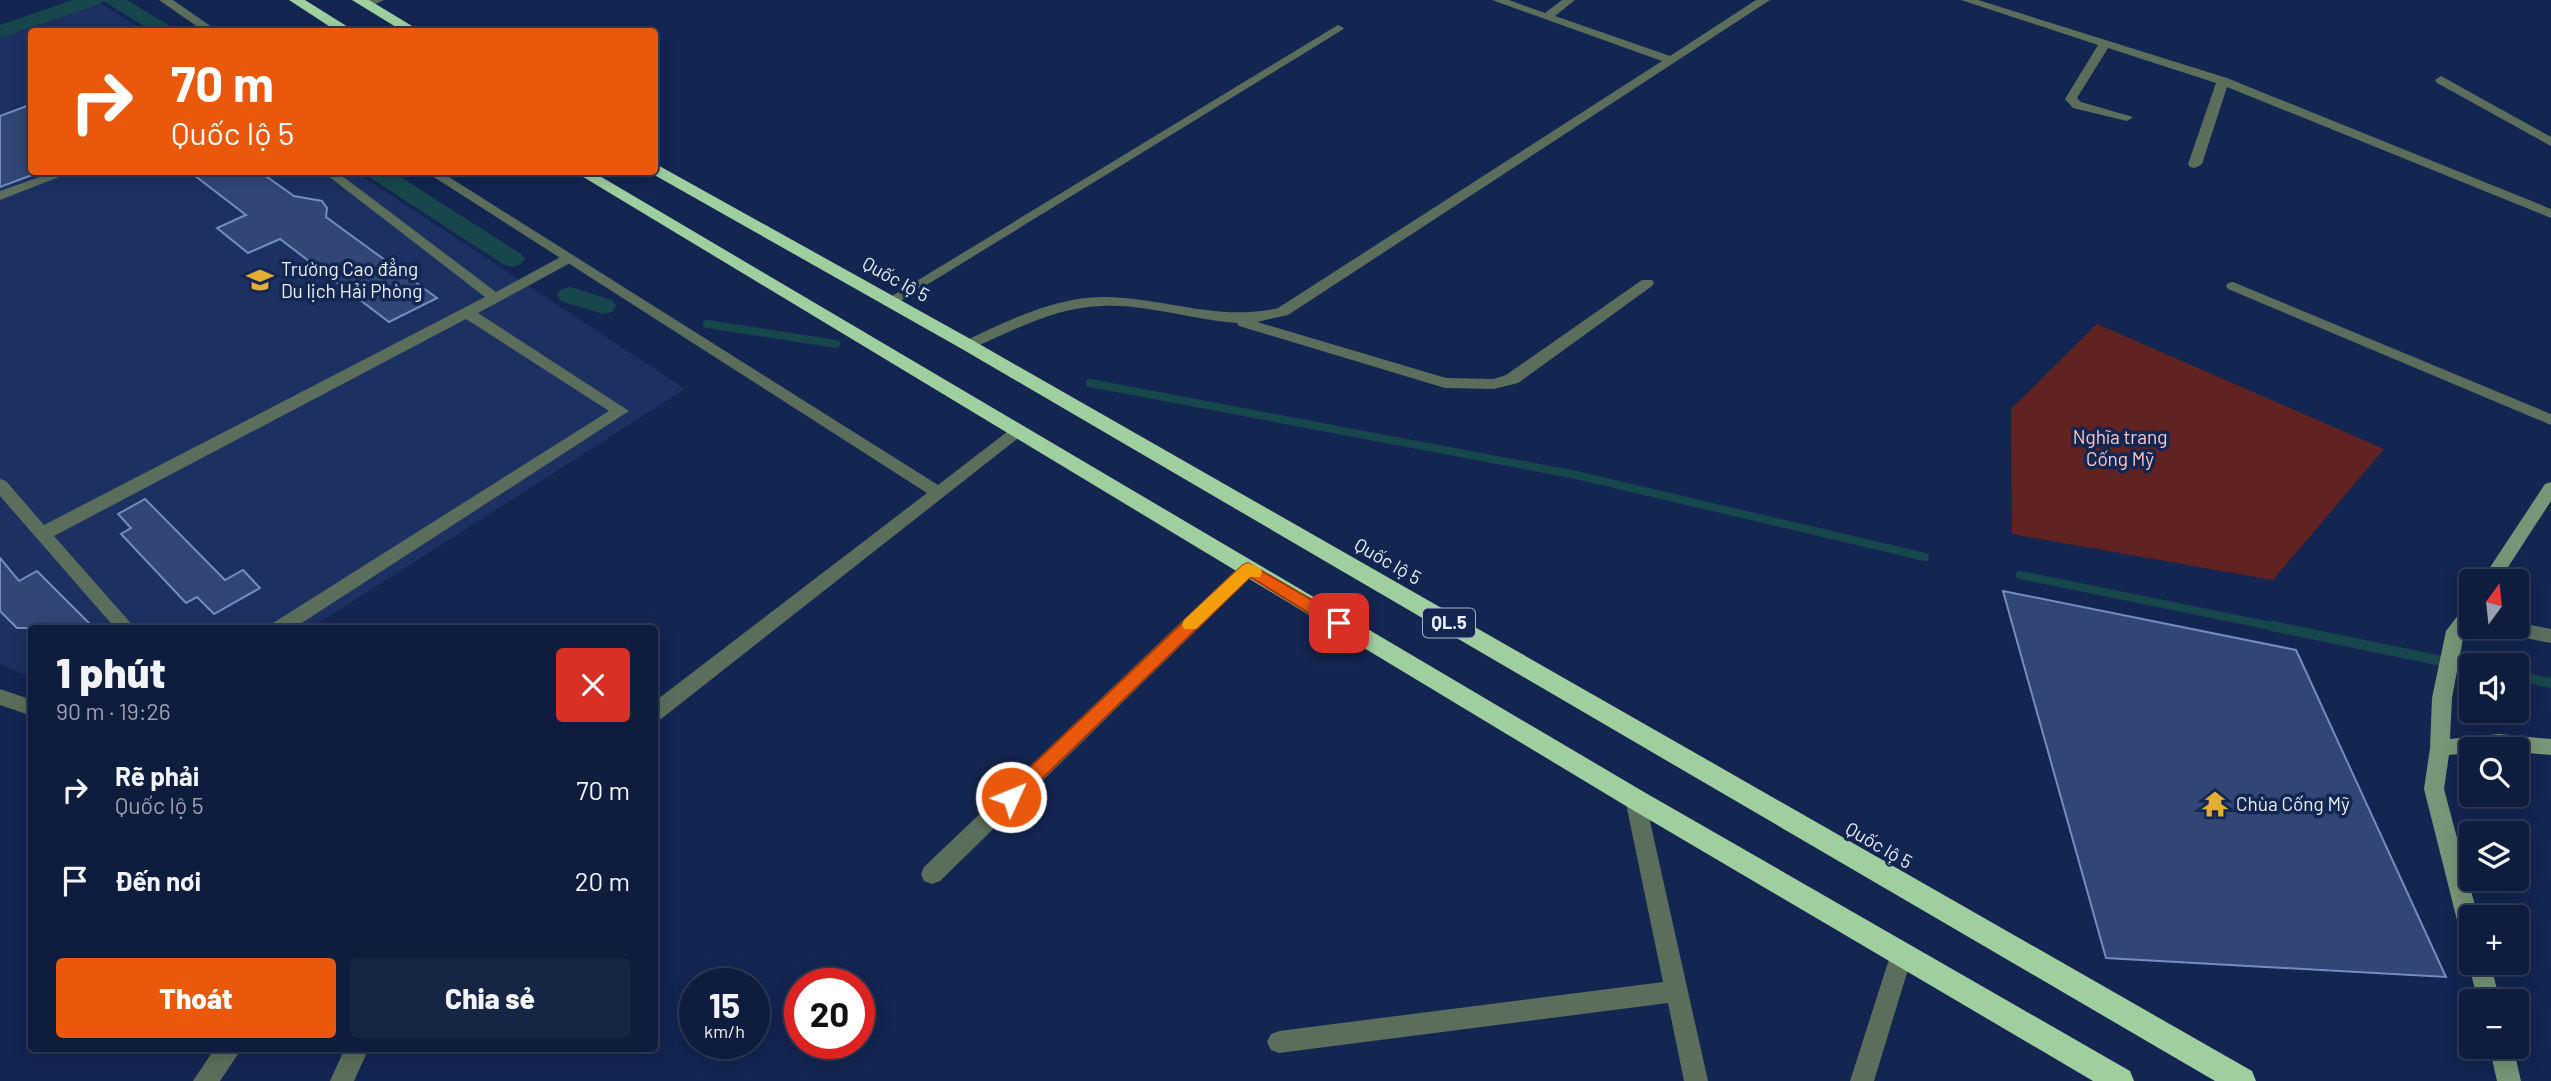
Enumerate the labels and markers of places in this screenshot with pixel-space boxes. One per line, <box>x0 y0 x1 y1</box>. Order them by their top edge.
place label: Trường Cao đẳng Du lịch Hải Phòng <box>281 257 422 302</box>
school or university icon: Trường Cao đẳng Du lịch Hải Phòng <box>245 265 275 295</box>
pin <box>1309 593 1369 653</box>
temple icon: Chùa Cống Mỹ <box>2200 789 2230 819</box>
place label: Chùa Cống Mỹ <box>2236 792 2350 815</box>

